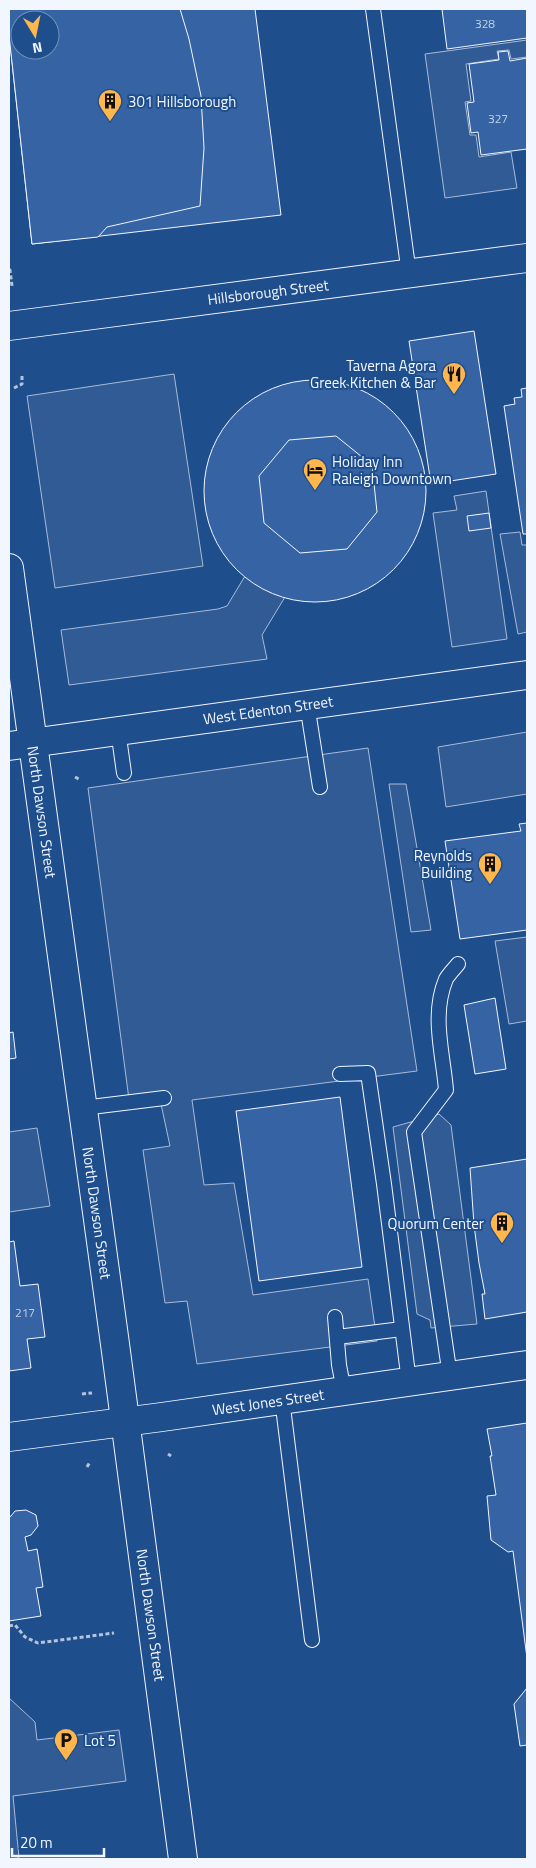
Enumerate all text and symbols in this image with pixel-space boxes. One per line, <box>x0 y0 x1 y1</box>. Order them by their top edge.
north arrow <box>10 10 60 60</box>
house number: 328 <box>475 14 495 33</box>
text: N <box>31 37 44 59</box>
building icon: 301 Hillsborough <box>97 88 123 122</box>
place label: 301 Hillsborough <box>128 90 236 113</box>
house number: 327 <box>488 109 508 128</box>
street label: Hillsborough Street <box>206 273 331 311</box>
place label: Taverna Agora Greek Kitchen & Bar <box>310 354 436 394</box>
restaurant icon: Taverna Agora Greek Kitchen & Bar <box>441 361 467 395</box>
place label: Holiday Inn Raleigh Downtown <box>332 450 452 490</box>
hotel icon: Holiday Inn Raleigh Downtown <box>302 457 328 491</box>
street label: West Edenton Street <box>202 689 335 731</box>
street label: North Dawson Street <box>21 744 63 880</box>
place label: Reynolds Building <box>414 844 472 884</box>
building icon: Reynolds Building <box>477 851 503 885</box>
street label: North Dawson Street <box>76 1145 118 1281</box>
building icon: Quorum Center <box>489 1210 515 1244</box>
place label: Quorum Center <box>388 1212 484 1235</box>
house number: 217 <box>15 1303 35 1322</box>
street label: West Jones Street <box>211 1383 326 1421</box>
street label: North Dawson Street <box>130 1547 172 1683</box>
parking icon: Lot 5 <box>53 1727 79 1761</box>
place label: Lot 5 <box>84 1729 116 1752</box>
scale bar <box>12 1826 105 1858</box>
text: 20 m <box>20 1831 53 1854</box>

